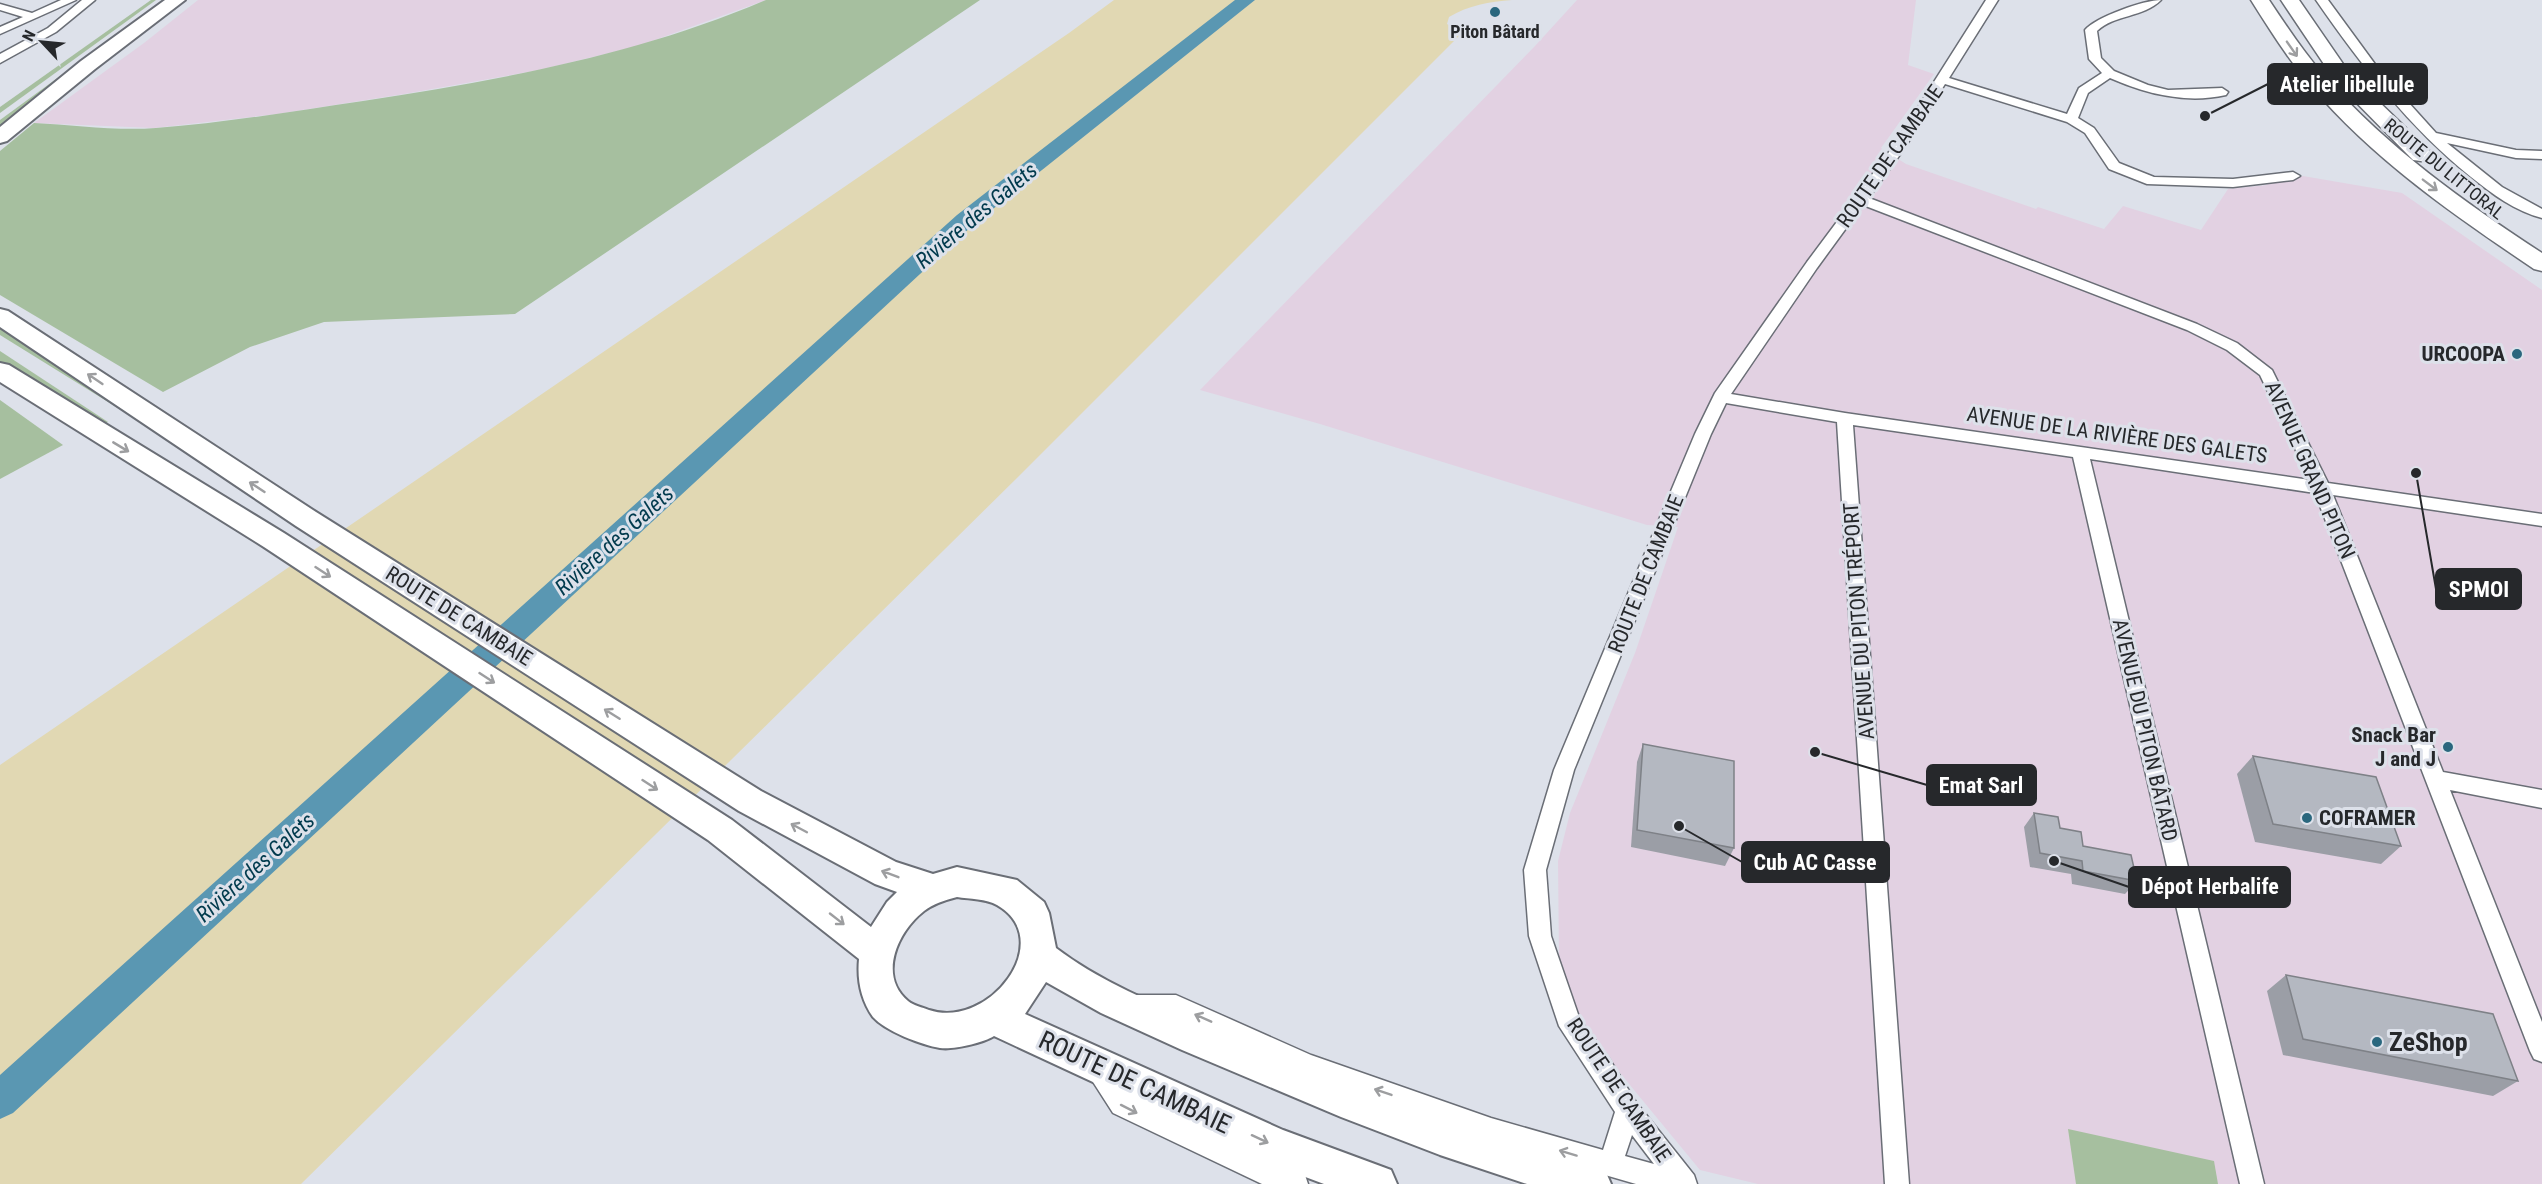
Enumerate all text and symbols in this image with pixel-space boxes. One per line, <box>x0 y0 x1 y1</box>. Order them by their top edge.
marker: Piton Bâtard <box>1488 5 1502 19</box>
north arrow <box>12 12 72 72</box>
place label: Piton Bâtard <box>1450 21 1540 42</box>
text: N <box>18 27 40 44</box>
one-way arrow <box>2286 40 2298 57</box>
callout: Atelier libellule <box>2268 64 2427 104</box>
text: Atelier libellule <box>2280 72 2414 97</box>
street label: ROUTE DE CAMBAIE <box>1832 80 1948 232</box>
street label: ROUTE DU LITTORAL <box>2380 114 2509 224</box>
water label: Rivière des Galets <box>911 157 1042 273</box>
one-way arrow <box>2422 179 2438 192</box>
place label: URCOOPA <box>2421 342 2505 366</box>
marker: URCOOPA <box>2510 347 2524 361</box>
one-way arrow <box>87 373 104 385</box>
street label: AVENUE GRAND PITON <box>2260 377 2360 563</box>
street label: AVENUE DE LA RIVIÈRE DES GALETS <box>1965 402 2269 468</box>
one-way arrow <box>112 442 129 454</box>
one-way arrow <box>249 481 266 493</box>
water label: Rivière des Galets <box>550 481 679 600</box>
street label: ROUTE DE CAMBAIE <box>1603 492 1689 656</box>
street label: AVENUE DU PITON TRÉPORT <box>1839 502 1879 740</box>
street label: ROUTE DE CAMBAIE <box>381 561 537 671</box>
one-way arrow <box>314 566 331 578</box>
callout: SPMOI <box>2436 569 2521 609</box>
text: SPMOI <box>2449 577 2509 602</box>
street label: AVENUE DU PITON BÂTARD <box>2108 617 2182 843</box>
one-way arrow <box>478 672 495 685</box>
one-way arrow <box>604 707 621 719</box>
place label: Snack Bar J and J <box>2351 723 2436 771</box>
marker: Snack Bar J and J <box>2441 740 2455 754</box>
callout: Emat Sarl <box>1927 765 2036 805</box>
text: Emat Sarl <box>1939 773 2023 798</box>
one-way arrow <box>641 779 658 791</box>
place label: COFRAMER <box>2319 806 2416 830</box>
water label: Rivière des Galets <box>191 808 320 927</box>
marker: COFRAMER <box>2300 811 2314 825</box>
one-way arrow <box>791 822 809 833</box>
callout: Cub AC Casse <box>1742 842 1889 882</box>
text: Cub AC Casse <box>1753 850 1877 875</box>
callout: Dépot Herbalife <box>2129 867 2290 907</box>
one-way arrow <box>881 868 900 879</box>
text: Dépot Herbalife <box>2141 874 2279 899</box>
one-way arrow <box>828 912 844 925</box>
one-way arrow <box>1194 1011 1212 1023</box>
street label: ROUTE DE CAMBAIE <box>1562 1014 1676 1166</box>
street label: ROUTE DE CAMBAIE <box>1034 1024 1236 1140</box>
place label: ZeShop <box>2389 1027 2468 1057</box>
marker: ZeShop <box>2370 1035 2384 1049</box>
one-way arrow <box>1374 1085 1393 1096</box>
one-way arrow <box>1120 1104 1138 1115</box>
one-way arrow <box>1251 1134 1269 1146</box>
one-way arrow <box>1559 1147 1578 1158</box>

